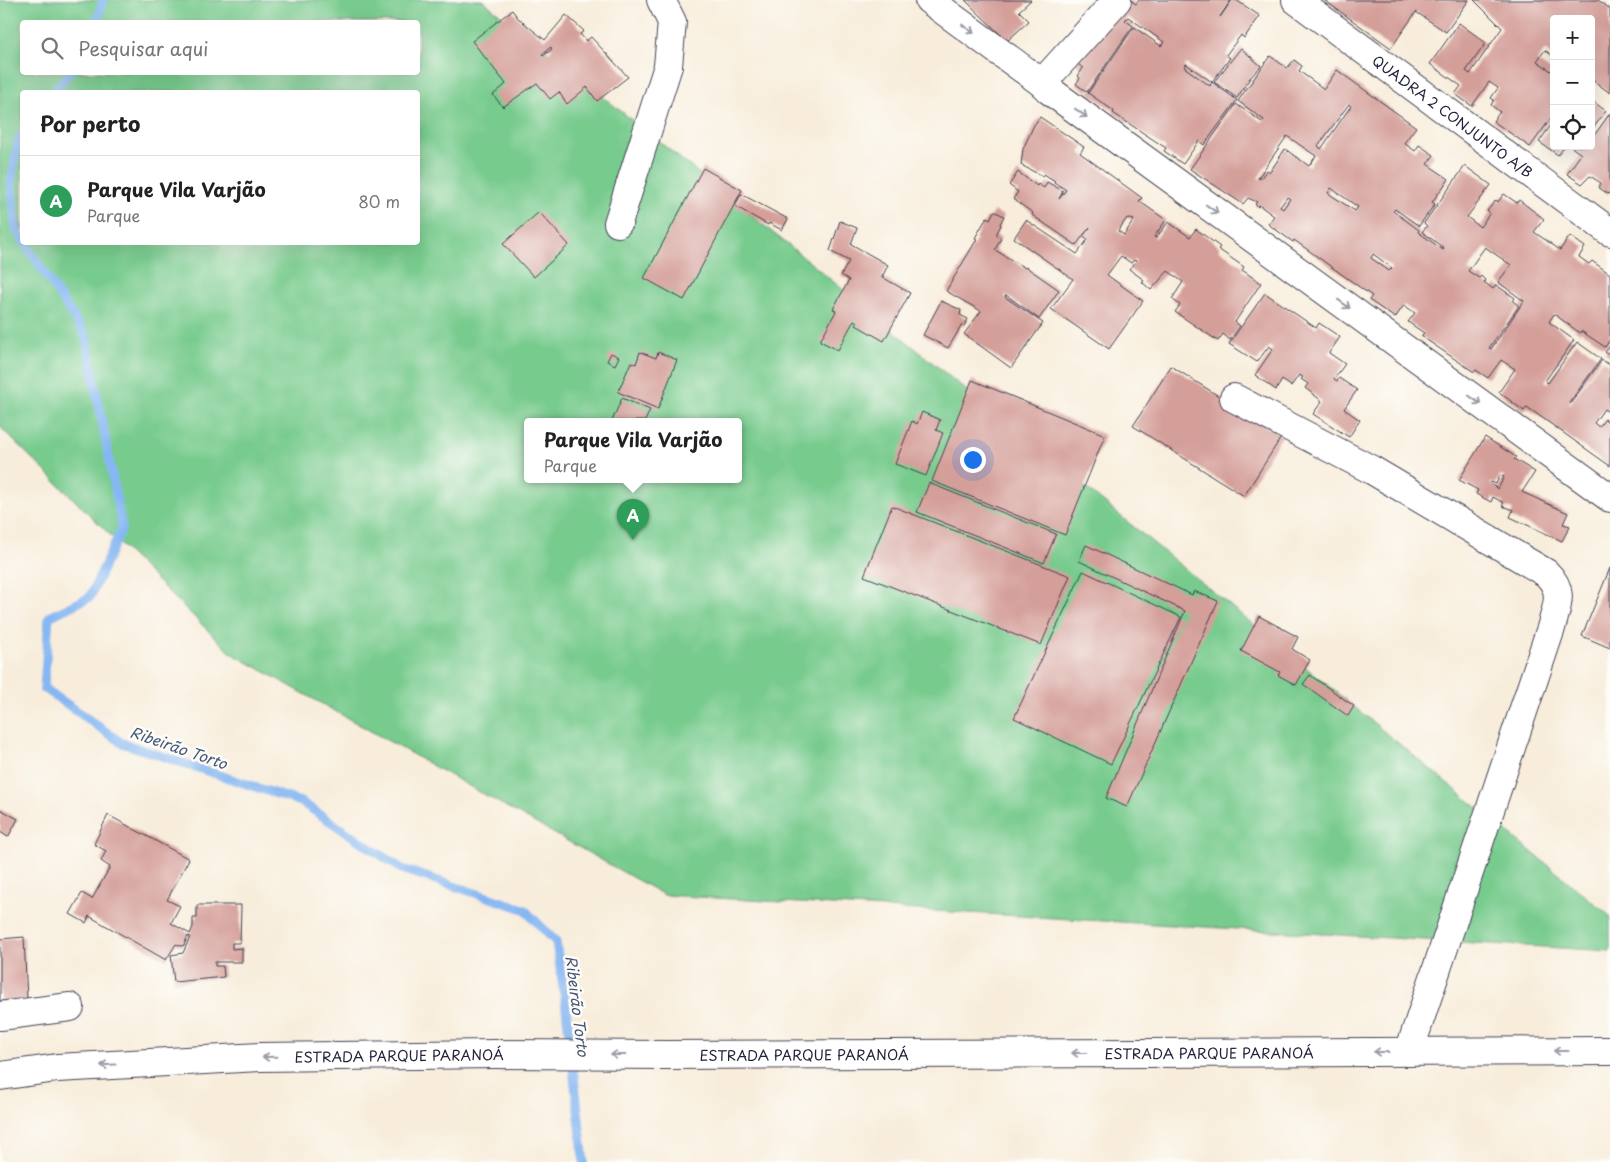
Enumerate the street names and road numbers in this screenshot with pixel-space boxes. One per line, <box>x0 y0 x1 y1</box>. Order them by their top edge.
street label: QUADRA 2 CONJUNTO A/B <box>1368 50 1537 182</box>
street label: ESTRADA PARQUE PARANOÁ <box>1104 1042 1314 1064</box>
street label: ESTRADA PARQUE PARANOÁ <box>294 1043 504 1067</box>
street label: ESTRADA PARQUE PARANOÁ <box>699 1043 909 1065</box>

